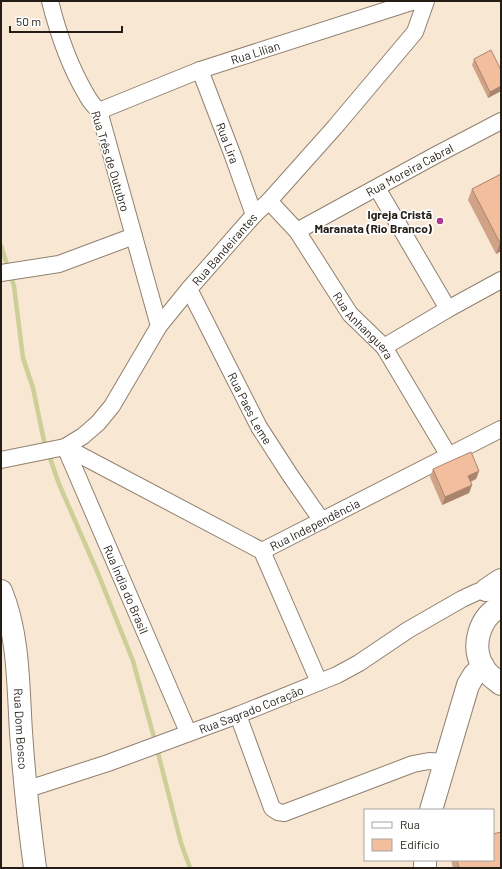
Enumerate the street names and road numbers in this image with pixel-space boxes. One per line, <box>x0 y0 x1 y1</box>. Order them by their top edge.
street label: Rua Lilian <box>229 38 281 67</box>
street label: Rua Três de Outubro <box>89 109 133 213</box>
street label: Rua Lira <box>214 120 242 165</box>
street label: Rua Moreira Cabral <box>363 140 455 199</box>
street label: Rua Bandeirantes <box>189 210 260 288</box>
street label: Rua Anhanguera <box>331 289 396 361</box>
street label: Rua Paes Leme <box>225 370 275 447</box>
street label: Rua Independência <box>267 495 362 553</box>
street label: Rua Índia do Brasil <box>101 543 152 636</box>
street label: Rua Sagrado Coração <box>197 682 305 736</box>
street label: Rua Dom Bosco <box>12 688 31 770</box>

